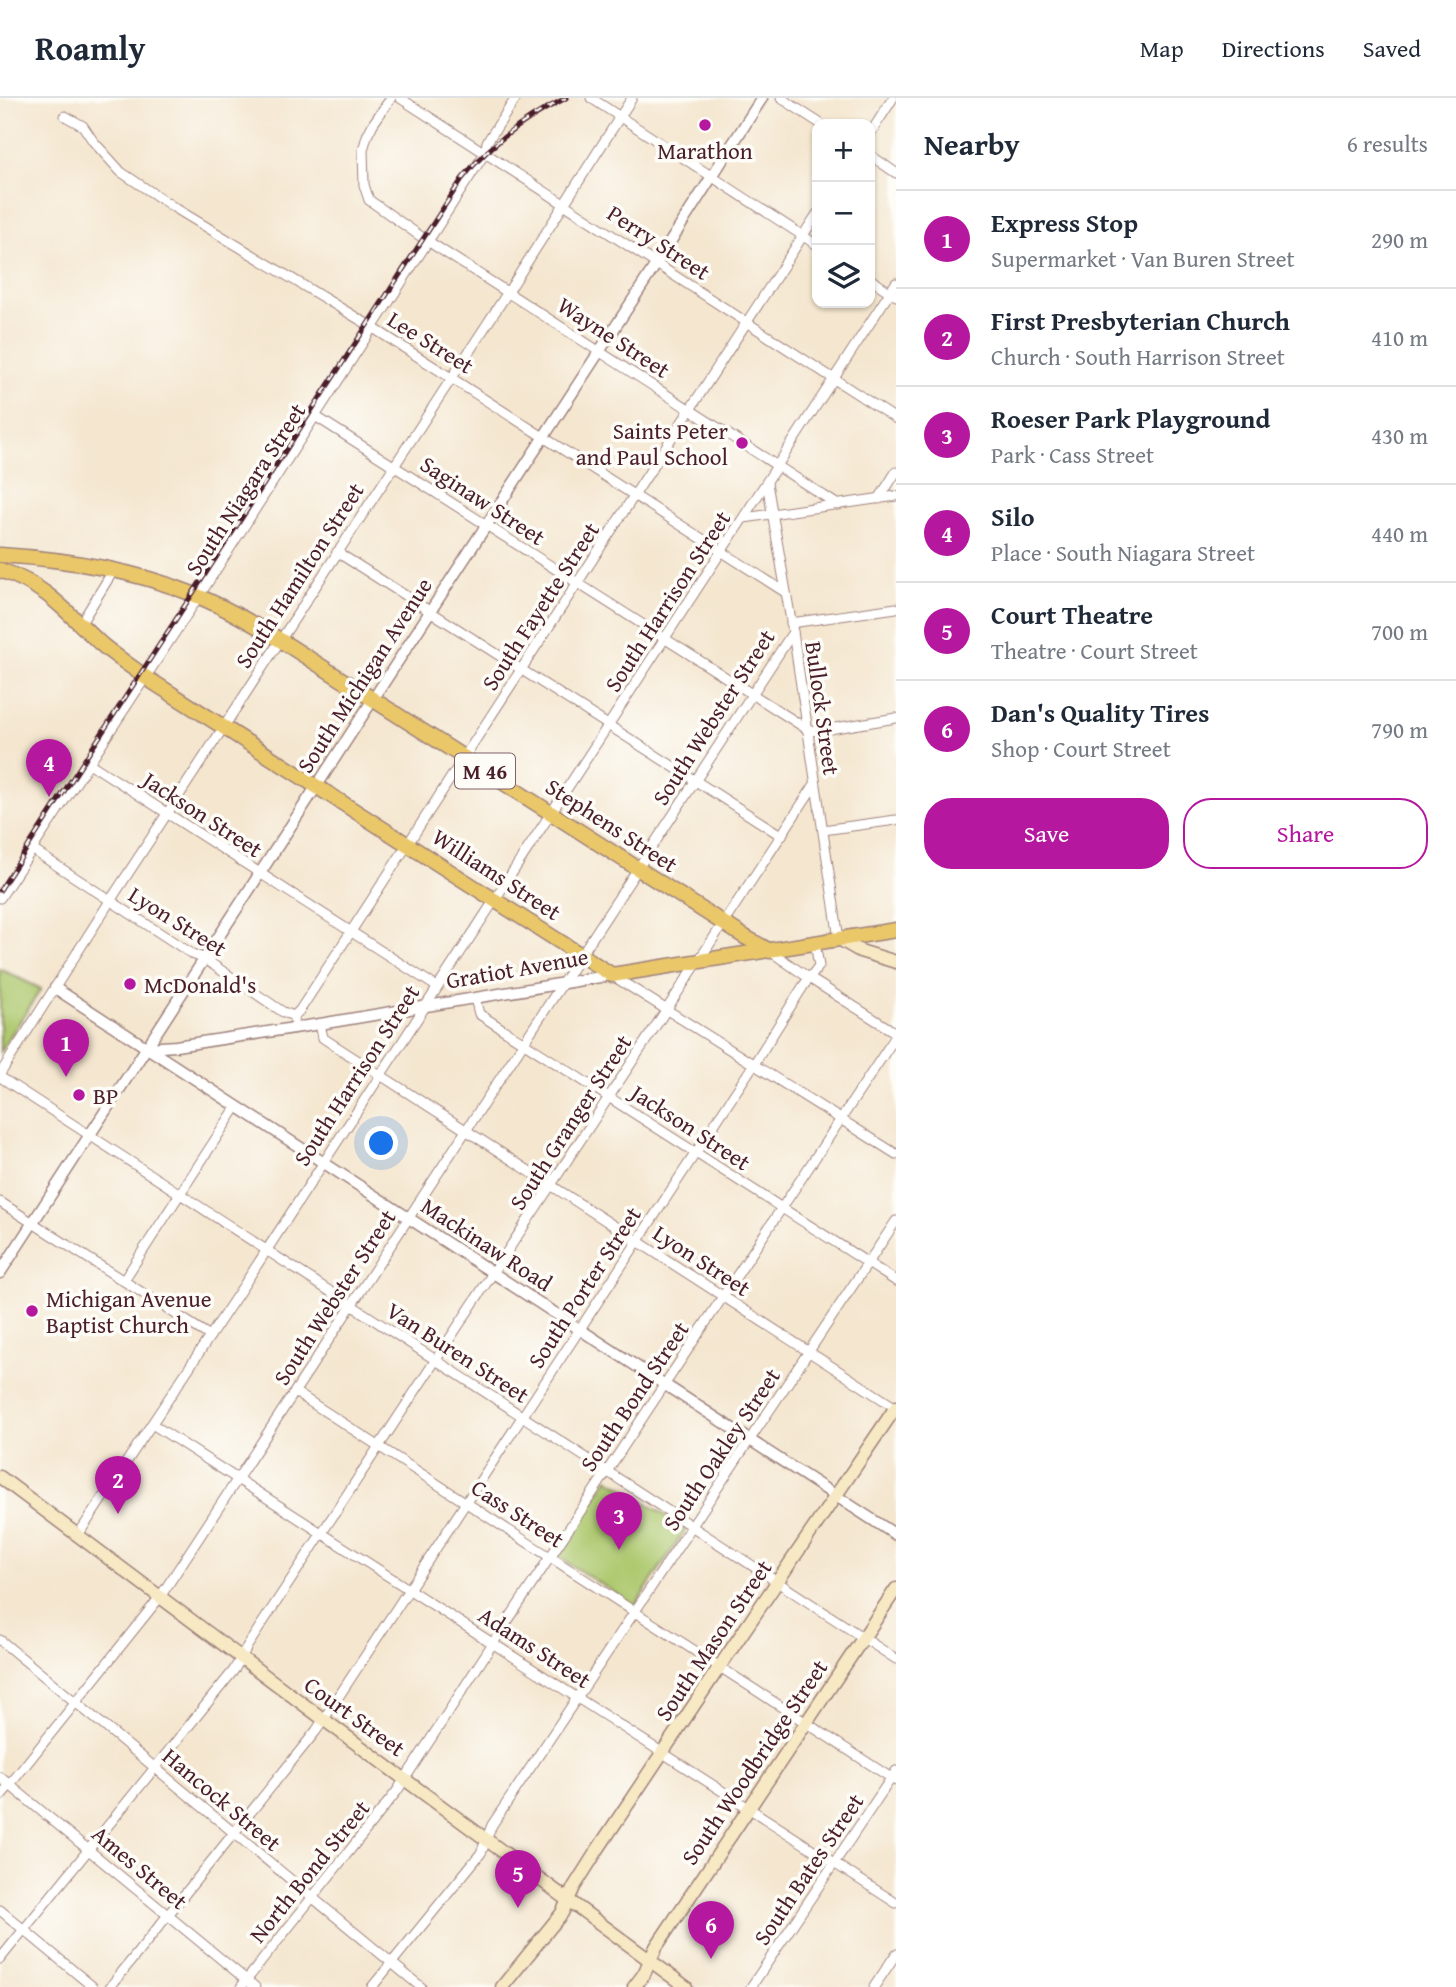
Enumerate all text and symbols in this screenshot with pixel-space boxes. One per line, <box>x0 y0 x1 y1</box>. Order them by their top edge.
text: Roamly <box>35 24 145 72</box>
text: Map <box>1140 31 1184 66</box>
text: Directions <box>1222 31 1325 66</box>
text: Saved <box>1363 31 1421 66</box>
marker: Marathon <box>697 117 713 133</box>
map controls <box>812 119 875 308</box>
button: + <box>812 119 875 182</box>
text: Nearby <box>924 122 1020 166</box>
text: 6 results <box>1347 127 1428 160</box>
place label: Marathon <box>657 134 753 167</box>
button: − <box>812 182 875 245</box>
street label: Perry Street <box>601 196 717 288</box>
text: Express Stop <box>991 203 1138 242</box>
text: 1 <box>941 223 953 256</box>
text: 290 m <box>1371 223 1428 256</box>
text: Supermarket · Van Buren Street <box>991 242 1295 275</box>
button: layers <box>812 245 875 308</box>
street label: Wayne Street <box>551 288 677 386</box>
text: First Presbyterian Church <box>991 301 1290 340</box>
street label: Lee Street <box>382 303 480 381</box>
text: 2 <box>941 321 953 354</box>
text: 410 m <box>1371 321 1428 354</box>
text: Church · South Harrison Street <box>991 340 1285 373</box>
street label: South Niagara Street <box>177 396 313 582</box>
text: Roeser Park Playground <box>991 399 1270 438</box>
place label: Saints Peter and Paul School <box>576 414 729 473</box>
text: 3 <box>941 419 953 452</box>
text: 430 m <box>1371 419 1428 452</box>
marker: Saints Peter and Paul School <box>734 435 750 451</box>
text: Park · Cass Street <box>991 438 1154 471</box>
street label: Saginaw Street <box>414 447 552 553</box>
street label: South Hamilton Street <box>227 476 371 674</box>
text: Silo <box>991 497 1035 536</box>
street label: South Harrison Street <box>596 504 738 698</box>
street label: South Fayette Street <box>473 515 607 697</box>
text: 4 <box>941 517 953 550</box>
text: 440 m <box>1371 517 1428 550</box>
text: Place · South Niagara Street <box>991 536 1255 569</box>
street label: South Michigan Avenue <box>288 571 440 779</box>
text: Court Theatre <box>991 595 1153 634</box>
text: 5 <box>941 615 953 648</box>
text: 700 m <box>1371 615 1428 648</box>
street label: South Webster Street <box>644 623 782 811</box>
text: Theatre · Court Street <box>991 634 1198 667</box>
street label: Bullock Street <box>797 639 849 777</box>
text: Dan's Quality Tires <box>991 693 1209 732</box>
text: 6 <box>941 713 953 746</box>
text: 790 m <box>1371 713 1428 746</box>
text: Shop · Court Street <box>991 732 1171 765</box>
pin: 4 <box>26 739 72 797</box>
road number: M 46 <box>455 754 515 788</box>
street label: Jackson Street <box>134 761 269 865</box>
street label: Stephens Street <box>539 770 685 880</box>
button: Save <box>924 798 1169 869</box>
button: Share <box>1183 798 1428 869</box>
street label: Williams Street <box>426 820 568 928</box>
street label: Lyon Street <box>123 878 233 964</box>
street label: Gratiot Avenue <box>443 939 591 997</box>
place label: McDonald's <box>144 968 256 1001</box>
marker: McDonald's <box>122 976 138 992</box>
street label: South Harrison Street <box>285 978 427 1172</box>
pin: 1 <box>43 1019 89 1077</box>
street label: South Granger Street <box>501 1028 639 1216</box>
street label: Jackson Street <box>622 1074 757 1178</box>
place label: BP <box>93 1079 118 1112</box>
marker: BP <box>71 1087 87 1103</box>
your location <box>364 1126 398 1160</box>
street label: Mackinaw Road <box>415 1189 560 1299</box>
street label: South Porter Street <box>519 1200 649 1374</box>
street label: South Webster Street <box>265 1203 403 1391</box>
street label: Lyon Street <box>647 1216 757 1304</box>
place label: Michigan Avenue Baptist Church <box>46 1282 212 1341</box>
street label: Van Buren Street <box>380 1293 536 1411</box>
marker: Michigan Avenue Baptist Church <box>24 1303 40 1319</box>
street label: South Bond Street <box>571 1314 697 1478</box>
street label: South Oakley Street <box>654 1361 788 1537</box>
pin: 2 <box>95 1456 141 1514</box>
street label: Cass Street <box>465 1471 571 1555</box>
pin: 3 <box>596 1492 642 1550</box>
street label: South Mason Street <box>647 1553 779 1727</box>
street label: Adams Street <box>472 1598 598 1696</box>
street label: South Woodbridge Street <box>673 1653 835 1871</box>
street label: Court Street <box>298 1668 412 1764</box>
street label: Hancock Street <box>156 1740 288 1858</box>
street label: South Bates Street <box>745 1787 871 1951</box>
street label: North Bond Street <box>241 1792 377 1950</box>
street label: Ames Street <box>85 1817 195 1917</box>
pin: 5 <box>495 1850 541 1908</box>
pin: 6 <box>688 1901 734 1959</box>

